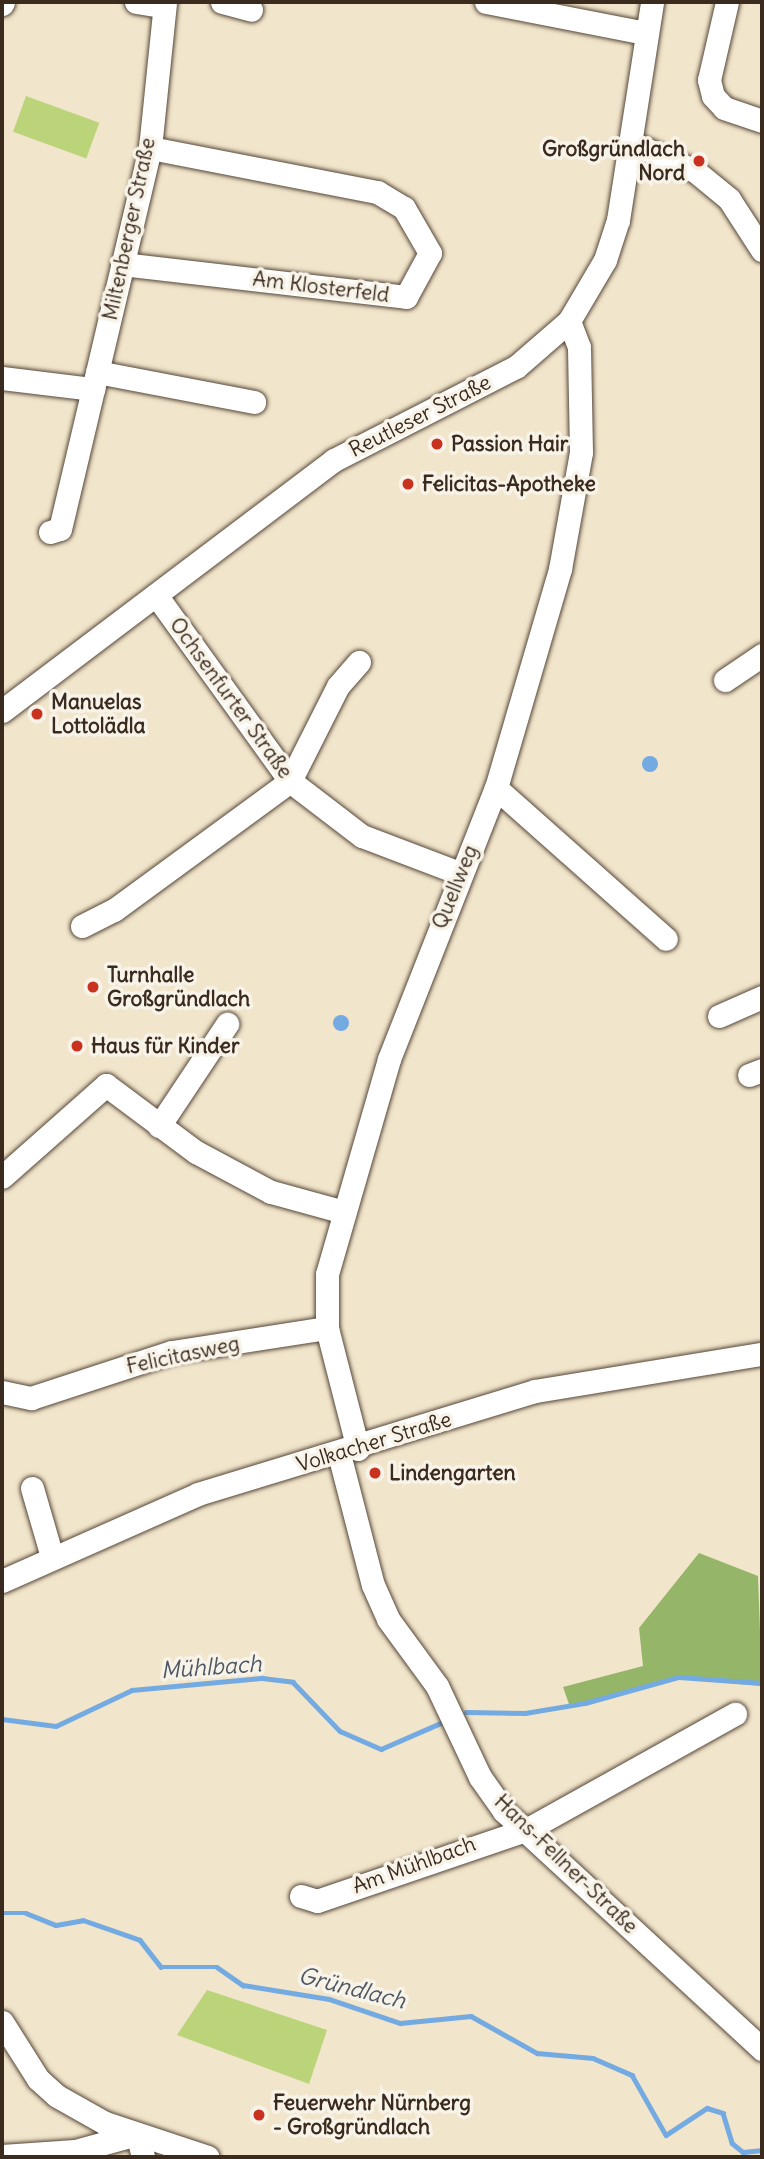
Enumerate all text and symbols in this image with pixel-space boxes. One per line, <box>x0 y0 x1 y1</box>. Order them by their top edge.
street label: Miltenberger Straße <box>97 135 161 323</box>
place label: Großgründlach Nord <box>542 136 685 186</box>
marker: Großgründlach Nord <box>691 153 707 169</box>
street label: Am Klosterfeld <box>251 266 391 308</box>
street label: Reutleser Straße <box>345 369 495 463</box>
place label: Passion Hair <box>451 431 568 457</box>
marker: Passion Hair <box>429 436 445 452</box>
place label: Felicitas-Apotheke <box>422 471 596 497</box>
marker: Felicitas-Apotheke <box>400 476 416 492</box>
street label: Ochsenfurter Straße <box>164 613 298 783</box>
place label: Manuelas Lottolädla <box>51 689 145 739</box>
marker: Manuelas Lottolädla <box>29 706 45 722</box>
street label: Quellweg <box>427 841 483 933</box>
place label: Turnhalle Großgründlach <box>107 962 250 1012</box>
marker: Turnhalle Großgründlach <box>85 979 101 995</box>
place label: Haus für Kinder <box>91 1033 239 1059</box>
marker: Haus für Kinder <box>69 1038 85 1054</box>
street label: Felicitasweg <box>124 1331 242 1379</box>
street label: Volkacher Straße <box>294 1406 454 1478</box>
place label: Lindengarten <box>389 1460 516 1486</box>
marker: Lindengarten <box>367 1465 383 1481</box>
water label: Mühlbach <box>160 1650 262 1684</box>
street label: Hans-Fellner-Straße <box>489 1789 643 1939</box>
street label: Am Mühlbach <box>349 1831 479 1899</box>
water label: Gründlach <box>296 1961 408 2015</box>
place label: Feuerwehr Nürnberg - Großgründlach <box>273 2090 471 2140</box>
marker: Feuerwehr Nürnberg - Großgründlach <box>251 2107 267 2123</box>

